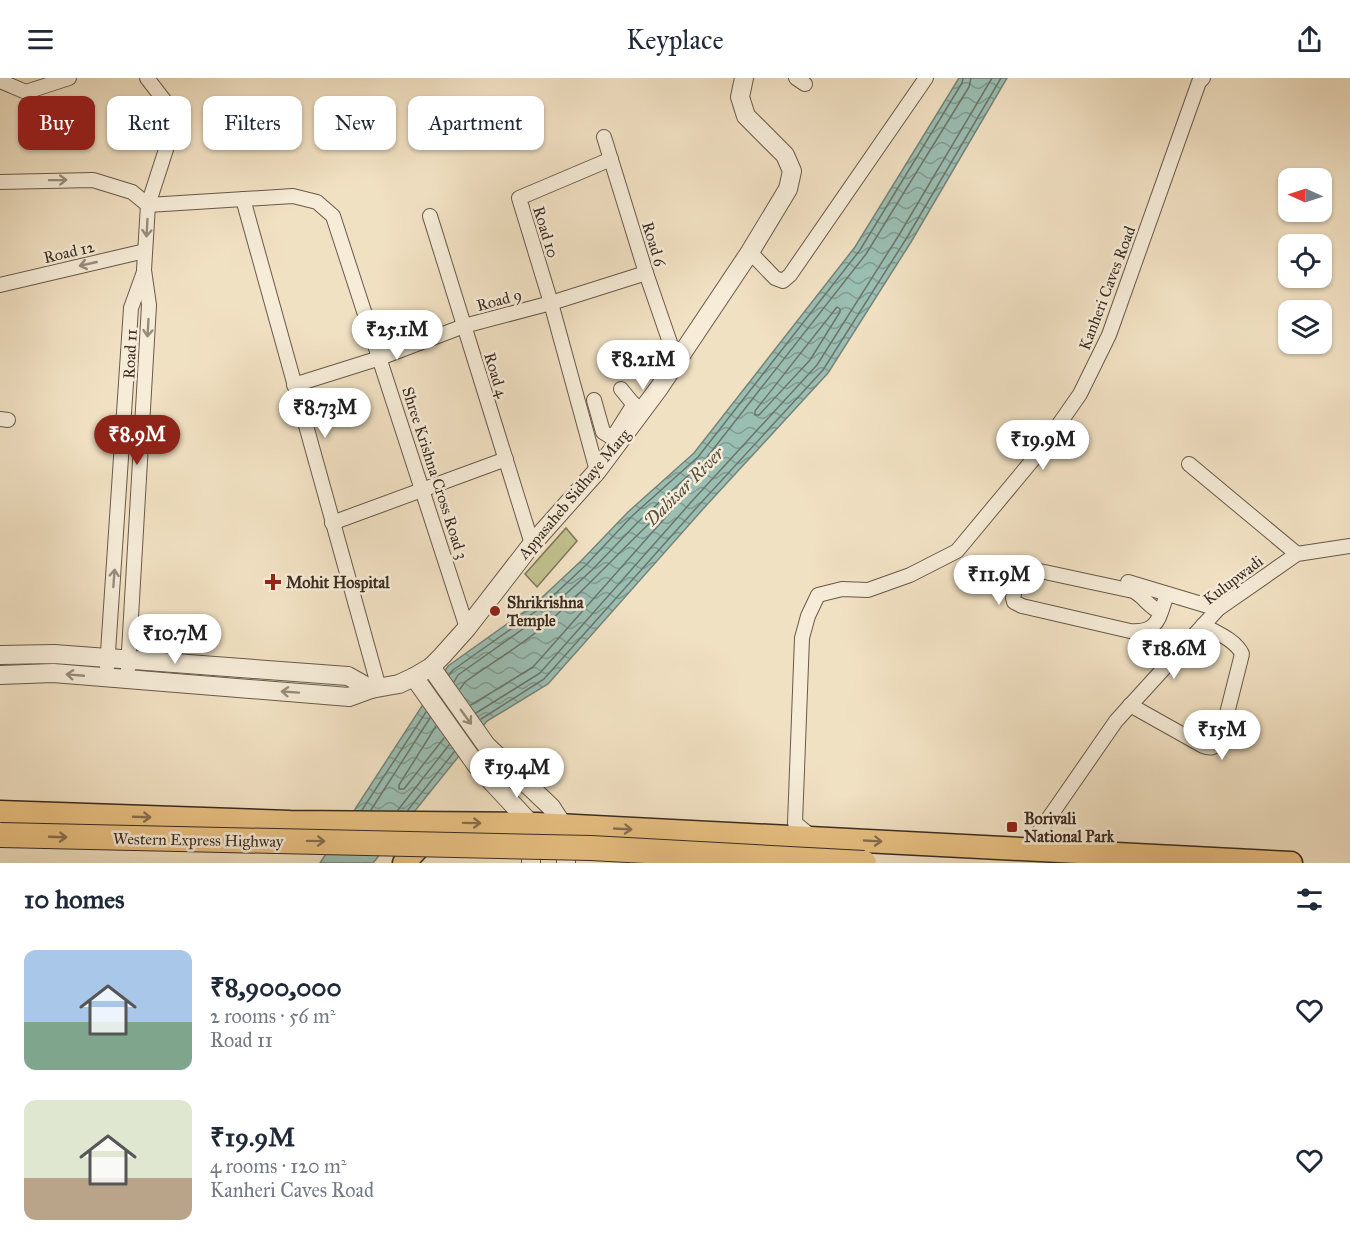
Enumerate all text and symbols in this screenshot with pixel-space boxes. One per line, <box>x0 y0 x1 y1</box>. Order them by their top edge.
icon: menu <box>24 23 57 56</box>
text: Keyplace <box>626 23 724 56</box>
icon: share <box>1293 23 1326 56</box>
chip: Buy <box>18 96 95 150</box>
chip: Rent <box>107 96 191 150</box>
chip: Filters <box>203 96 302 150</box>
chip: New <box>314 96 396 150</box>
chip: Apartment <box>408 96 544 150</box>
north arrow <box>1278 168 1332 222</box>
map controls <box>1278 168 1332 354</box>
one-way arrow <box>48 174 68 186</box>
street label: Road 10 <box>529 204 563 260</box>
one-way arrow <box>141 218 152 238</box>
street label: Road 6 <box>638 219 670 269</box>
street label: Kanheri Caves Road <box>1075 223 1139 353</box>
button: locate <box>1278 234 1332 288</box>
street label: Road 12 <box>42 237 96 267</box>
one-way arrow <box>79 259 98 271</box>
street label: Road 9 <box>474 285 524 315</box>
button: layers <box>1278 300 1332 354</box>
pin: ₹25.1M <box>348 310 446 361</box>
text: ₹25.1M <box>366 317 428 341</box>
one-way arrow <box>142 318 153 338</box>
street label: Road 11 <box>119 328 141 380</box>
pin: ₹8.21M <box>594 340 692 391</box>
text: ₹8.21M <box>611 347 675 371</box>
street label: Road 4 <box>480 350 512 401</box>
street label: Shree Krishna Cross Road 3 <box>398 384 472 562</box>
pin: ₹8.73M <box>276 388 374 439</box>
text: ₹8.73M <box>293 395 357 419</box>
pin: ₹8.9M <box>95 415 179 466</box>
pin: ₹19.9M <box>994 420 1092 471</box>
text: ₹8.9M <box>108 422 166 446</box>
street label: Appasaheb Sidhaye Marg <box>513 425 635 564</box>
text: ₹19.9M <box>1010 427 1076 451</box>
water label: Dahisar River <box>639 441 730 532</box>
street label: Kulupwadi <box>1199 551 1267 609</box>
pin: ₹11.9M <box>950 555 1048 606</box>
text: ₹11.9M <box>968 562 1030 586</box>
one-way arrow <box>109 569 120 589</box>
marker: Mohit Hospital <box>264 573 282 591</box>
place label: Mohit Hospital <box>286 573 390 593</box>
place label: Shrikrishna Temple <box>506 593 585 631</box>
marker: Shrikrishna Temple <box>488 604 502 618</box>
pin: ₹10.7M <box>126 614 224 665</box>
text: ₹10.7M <box>142 621 208 645</box>
pin: ₹18.6M <box>1125 629 1223 680</box>
text: ₹18.6M <box>1141 636 1207 660</box>
one-way arrow <box>65 669 85 680</box>
one-way arrow <box>281 687 301 698</box>
one-way arrow <box>460 709 472 725</box>
pin: ₹15M <box>1186 710 1258 761</box>
text: ₹15M <box>1197 717 1247 741</box>
pin: ₹19.4M <box>468 748 566 799</box>
text: ₹19.4M <box>484 755 550 779</box>
place label: Borivali National Park <box>1024 809 1115 846</box>
one-way arrow <box>132 811 152 822</box>
one-way arrow <box>462 817 482 829</box>
marker: Borivali National Park <box>1005 820 1019 834</box>
one-way arrow <box>612 824 632 835</box>
street label: Western Express Highway <box>113 829 284 852</box>
one-way arrow <box>48 831 68 843</box>
one-way arrow <box>306 836 326 847</box>
one-way arrow <box>862 836 882 847</box>
text: 10 homes <box>24 883 125 915</box>
icon: filters <box>1293 883 1326 916</box>
text: ₹8,900,000 <box>210 971 342 1003</box>
icon: home <box>72 974 144 1046</box>
icon: heart <box>1293 994 1326 1027</box>
text: 2 rooms · 56 m² <box>210 1004 336 1028</box>
text: Road 11 <box>210 1028 273 1052</box>
text: ₹19.9M <box>210 1121 295 1153</box>
icon: home <box>72 1124 144 1196</box>
icon: heart <box>1293 1144 1326 1177</box>
text: 4 rooms · 120 m² <box>210 1154 347 1178</box>
text: Kanheri Caves Road <box>210 1178 374 1202</box>

